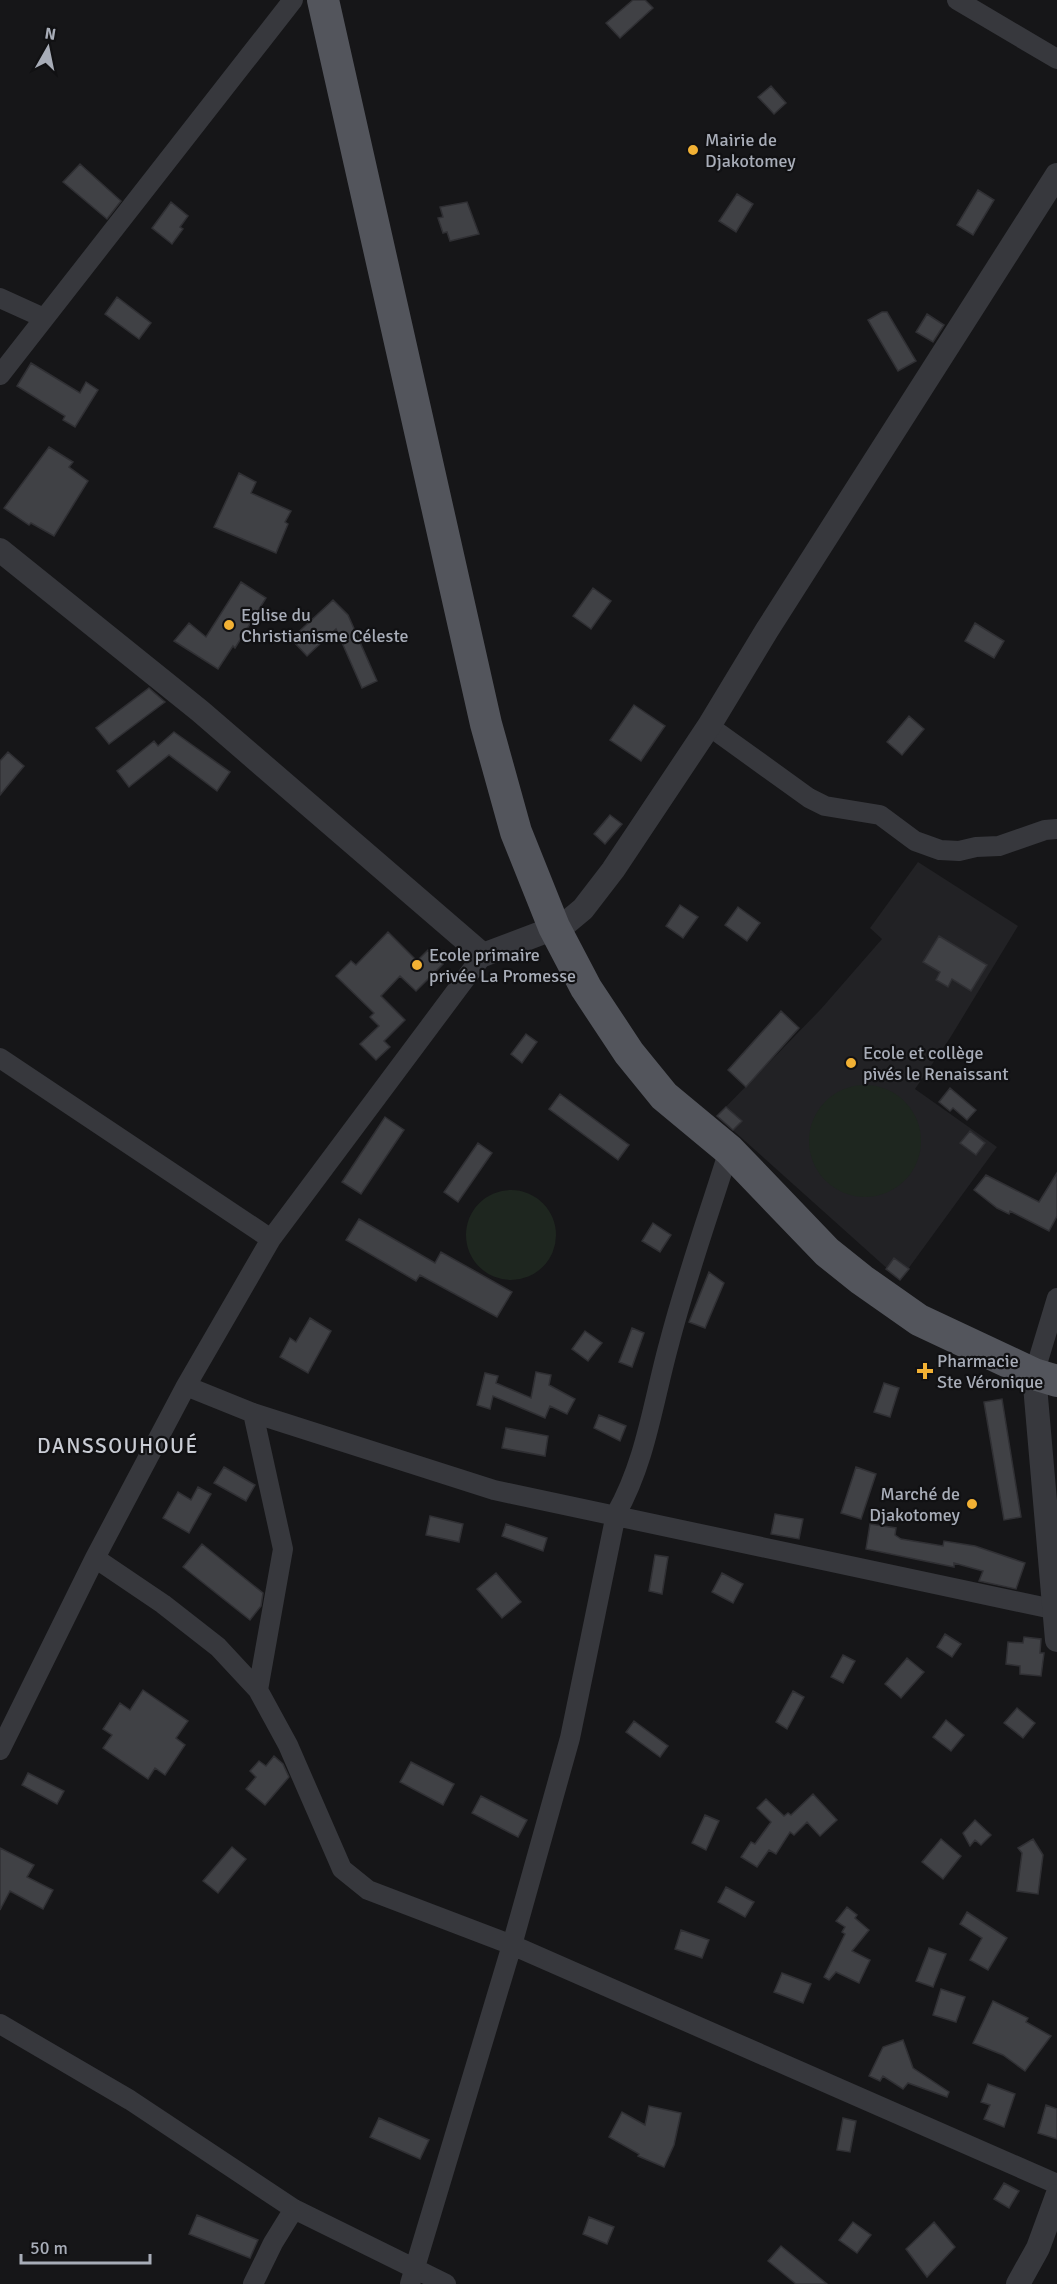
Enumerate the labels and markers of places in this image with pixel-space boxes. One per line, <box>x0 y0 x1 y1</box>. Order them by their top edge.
place label: Mairie de Djakotomey <box>705 129 796 172</box>
marker: Mairie de Djakotomey <box>686 143 700 157</box>
place label: Eglise du Christianisme Céleste <box>241 604 409 647</box>
marker: Eglise du Christianisme Céleste <box>222 618 236 632</box>
place label: Ecole primaire privée La Promesse <box>429 944 576 987</box>
marker: Ecole primaire privée La Promesse <box>410 958 424 972</box>
place label: Ecole et collège pivés le Renaissant <box>863 1042 1009 1085</box>
marker: Ecole et collège pivés le Renaissant <box>844 1056 858 1070</box>
place label: Pharmacie Ste Véronique <box>937 1350 1043 1393</box>
marker: Pharmacie Ste Véronique <box>918 1364 932 1378</box>
place label: Marché de Djakotomey <box>869 1483 961 1526</box>
marker: Marché de Djakotomey <box>965 1497 979 1511</box>

